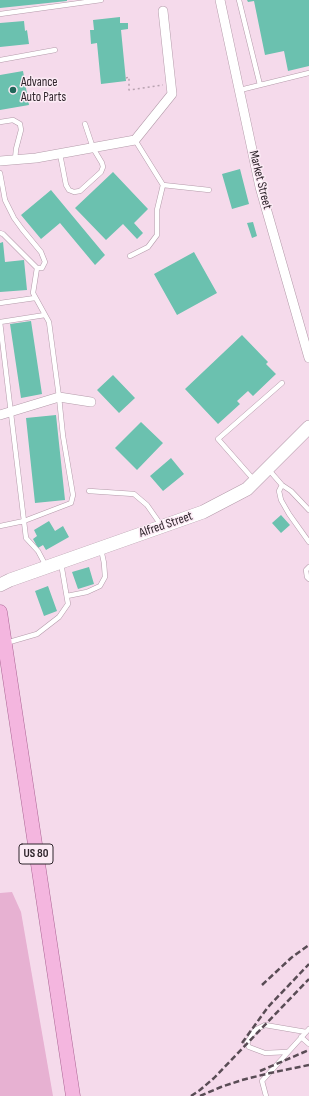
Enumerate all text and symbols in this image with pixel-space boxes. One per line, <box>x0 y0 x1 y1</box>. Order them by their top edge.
place label: Advance Auto Parts <box>21 75 66 106</box>
marker: Advance Auto Parts <box>8 85 18 95</box>
street label: Market Street <box>245 149 275 211</box>
street label: Alfred Street <box>137 509 195 541</box>
road number: US 80 <box>19 844 53 864</box>

